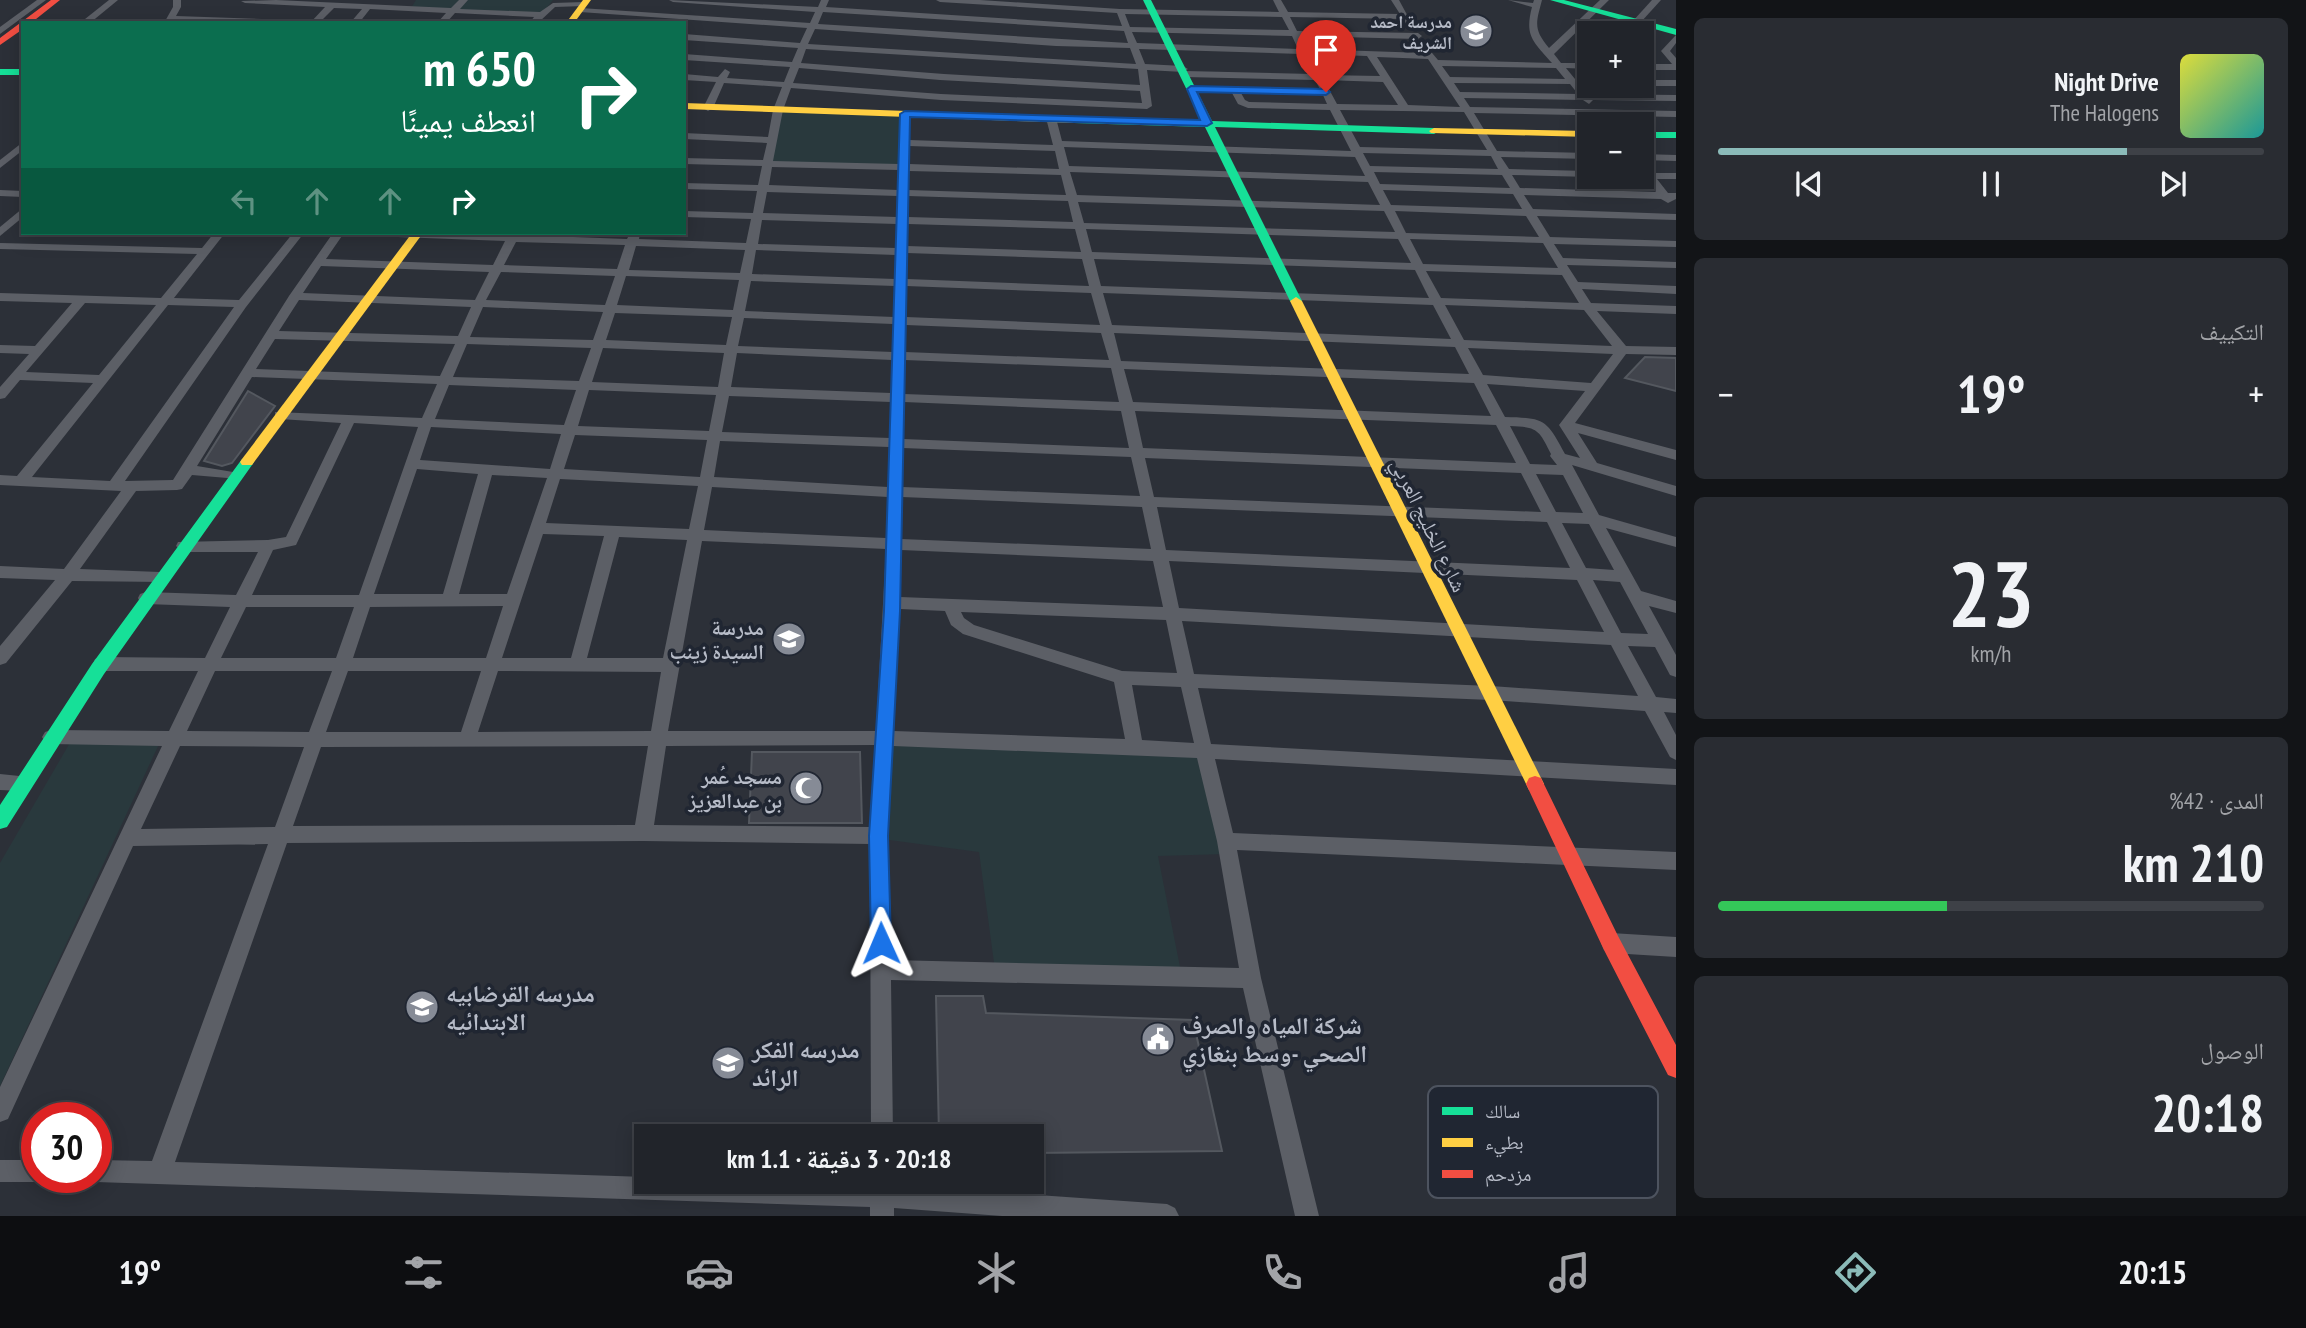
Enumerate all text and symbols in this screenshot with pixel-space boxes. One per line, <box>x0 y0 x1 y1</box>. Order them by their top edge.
place label: مدرسة احمد الشريف <box>1370 10 1452 54</box>
school or university icon: مدرسة احمد الشريف <box>1457 12 1495 50</box>
pin <box>1296 20 1356 92</box>
map controls <box>1577 21 1654 189</box>
button: + <box>1577 21 1654 98</box>
icon: arrive <box>1307 31 1345 69</box>
text: 650 m <box>423 36 536 100</box>
icon: right <box>560 49 651 140</box>
text: Night Drive <box>2054 65 2159 98</box>
text: The Halogens <box>2050 98 2159 127</box>
text: انعطف يمينًا <box>400 99 536 141</box>
button: − <box>1577 112 1654 189</box>
icon: previous <box>1790 165 1828 203</box>
icon: pause <box>1972 165 2010 203</box>
icon: next <box>2154 165 2192 203</box>
icon: left <box>225 182 263 220</box>
icon: ahead <box>298 182 336 220</box>
icon: ahead <box>371 182 409 220</box>
icon: right <box>444 182 482 220</box>
text: التكييف <box>2199 317 2264 346</box>
text: 19° <box>1957 360 2025 427</box>
text: − <box>1718 369 1734 418</box>
text: + <box>2248 369 2264 418</box>
street label: شارع الخليج العربي <box>1382 454 1473 598</box>
text: 23 <box>1948 534 2035 652</box>
place label: مدرسة السيدة زينب <box>669 614 764 665</box>
school or university icon: مدرسة السيدة زينب <box>770 620 808 658</box>
text: km/h <box>1971 639 2011 668</box>
place label: مسجد عُمر بن عبدالعزيز <box>687 763 782 814</box>
mosque icon: مسجد عُمر بن عبدالعزيز <box>787 769 825 807</box>
text: المدى · 42% <box>2169 786 2264 815</box>
text: 210 km <box>2123 829 2264 896</box>
position arrow <box>844 906 918 980</box>
place label: مدرسه القرضابيه الابتدائيه <box>446 978 595 1037</box>
school or university icon: مدرسه القرضابيه الابتدائيه <box>403 988 441 1026</box>
place label: شركة المياه والصرف الصحي -وسط بنغازي <box>1182 1010 1367 1072</box>
public building icon: شركة المياه والصرف الصحي -وسط بنغازي <box>1139 1020 1177 1058</box>
place label: مدرسه الفكر الرائد <box>751 1034 860 1093</box>
text: الوصول <box>2200 1036 2264 1065</box>
school or university icon: مدرسه الفكر الرائد <box>709 1044 747 1082</box>
text: 20:18 <box>2152 1079 2264 1146</box>
legend <box>1428 1086 1658 1198</box>
text: سالك <box>1485 1099 1520 1123</box>
speed limit sign: 30 <box>21 1102 112 1193</box>
text: بطيء <box>1485 1130 1524 1158</box>
text: 20:18 · 3 دقيقة · 1.1 km <box>727 1142 951 1175</box>
text: مزدحم <box>1485 1162 1531 1187</box>
icon: filters <box>399 1248 448 1297</box>
icon: car <box>685 1248 734 1297</box>
icon: climate <box>972 1248 1021 1297</box>
icon: phone <box>1258 1248 1307 1297</box>
icon: music <box>1545 1248 1594 1297</box>
icon: directions <box>1831 1248 1880 1297</box>
text: 19° <box>119 1251 161 1293</box>
text: 20:15 <box>2118 1251 2187 1293</box>

